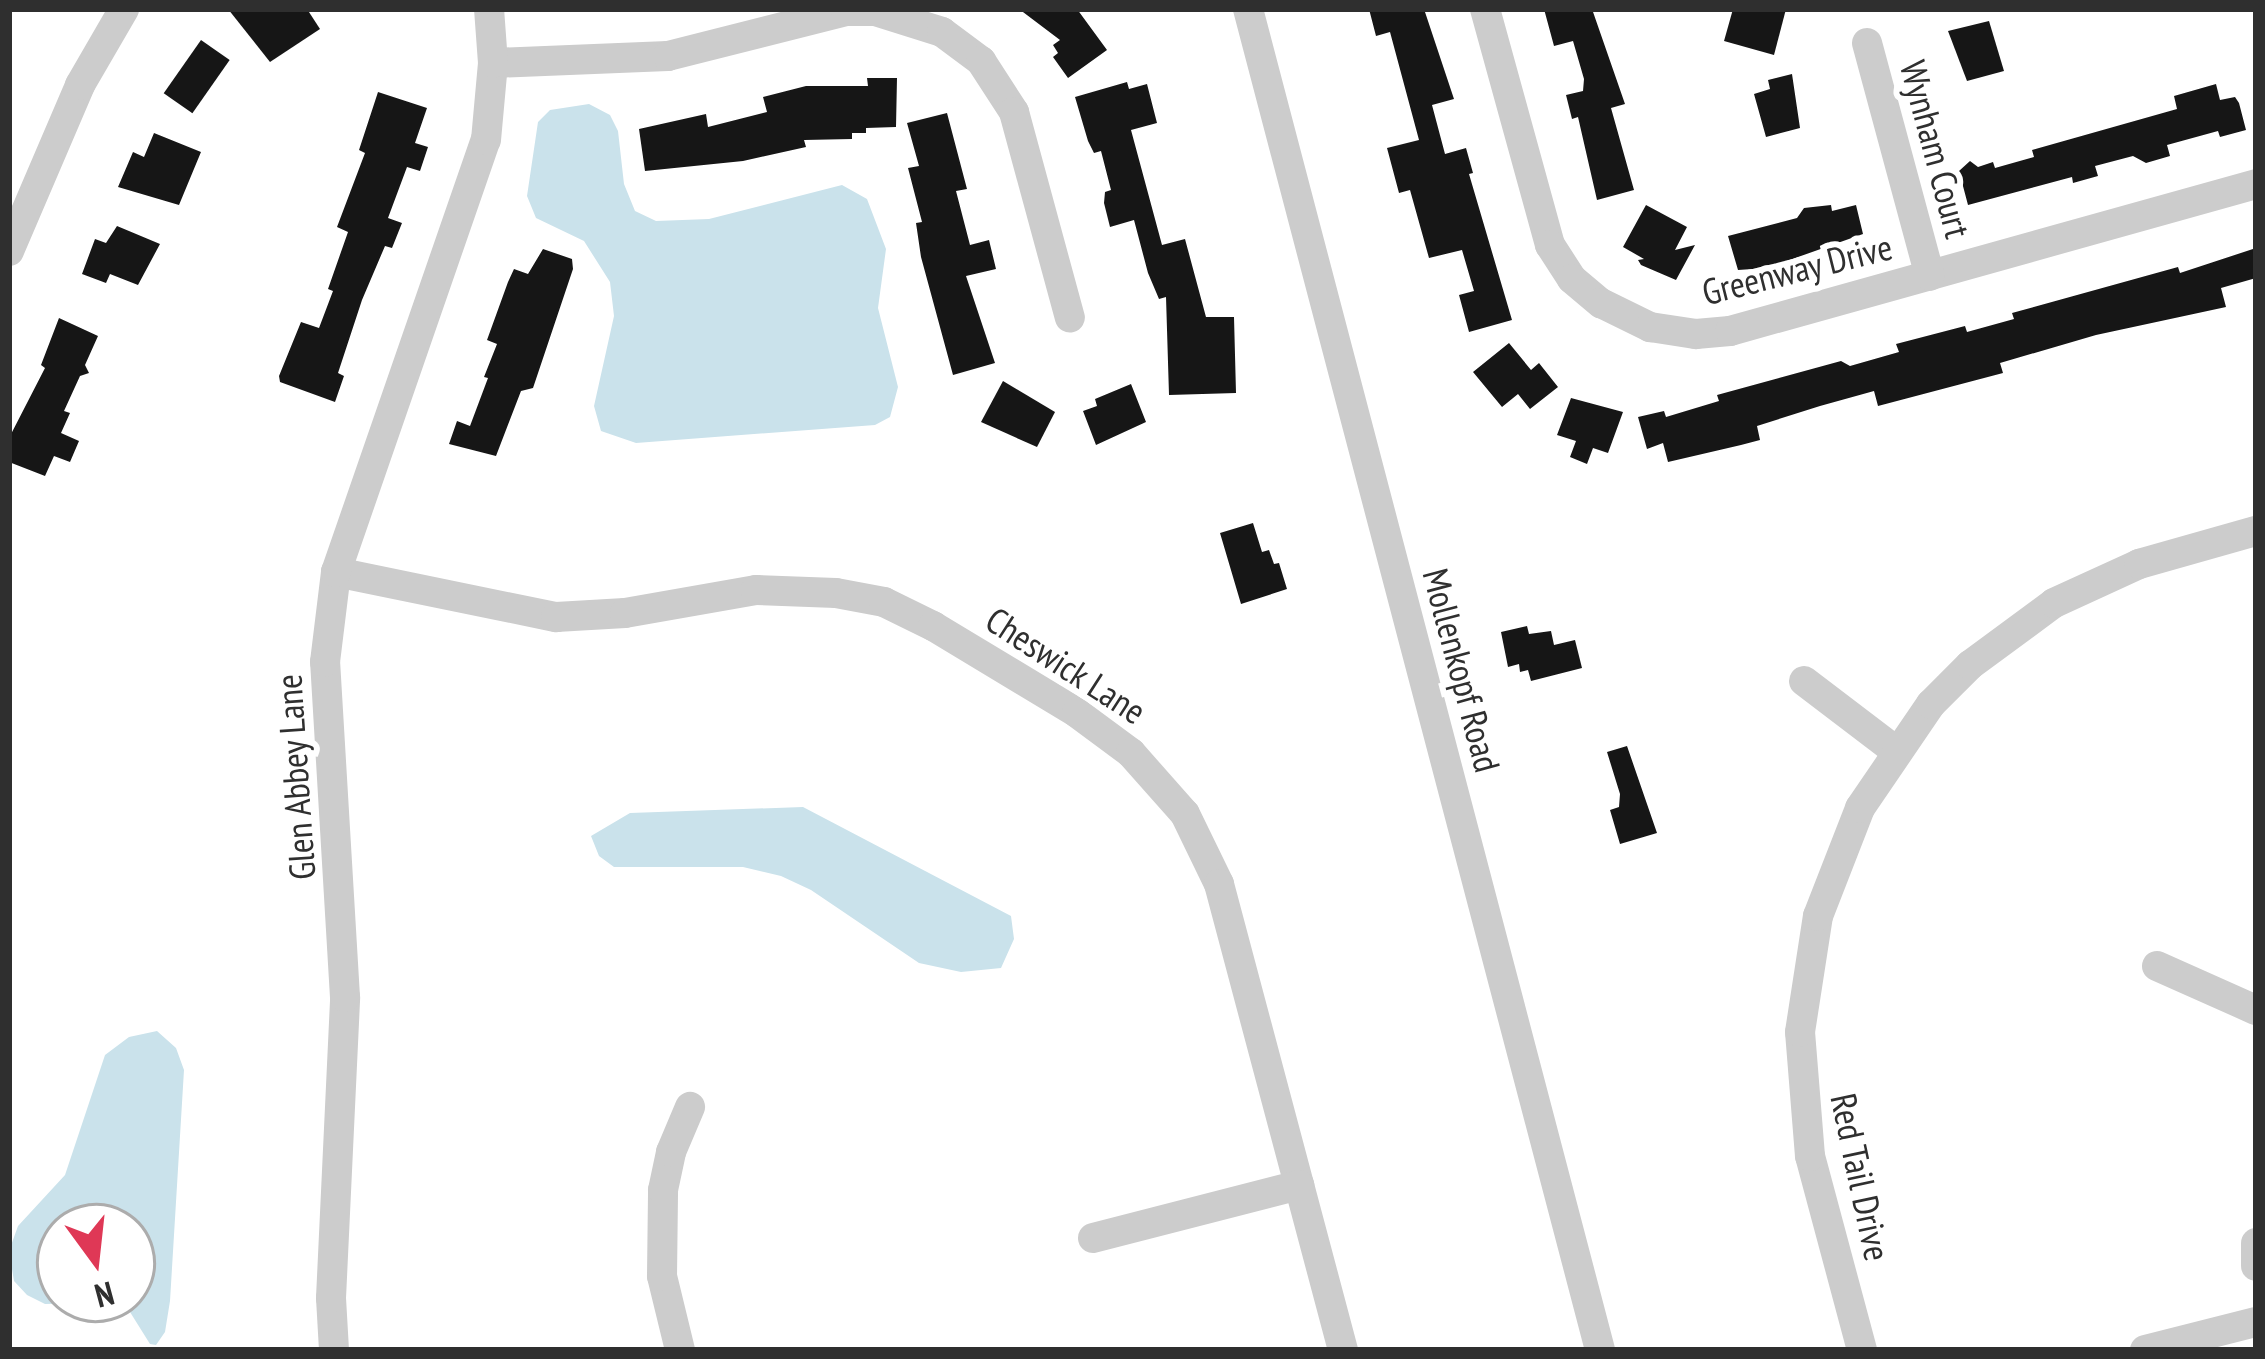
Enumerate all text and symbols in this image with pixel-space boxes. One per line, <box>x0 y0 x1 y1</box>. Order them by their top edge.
street label: Wynham Court <box>1892 56 1980 242</box>
street label: Greenway Drive <box>1697 224 1897 314</box>
street label: Mollenkopf Road <box>1414 564 1510 776</box>
street label: Cheswick Lane <box>978 597 1154 733</box>
street label: Glen Abbey Lane <box>266 672 324 882</box>
street label: Red Tail Drive <box>1822 1089 1900 1265</box>
north arrow <box>36 1203 156 1323</box>
text: N <box>91 1272 119 1318</box>

